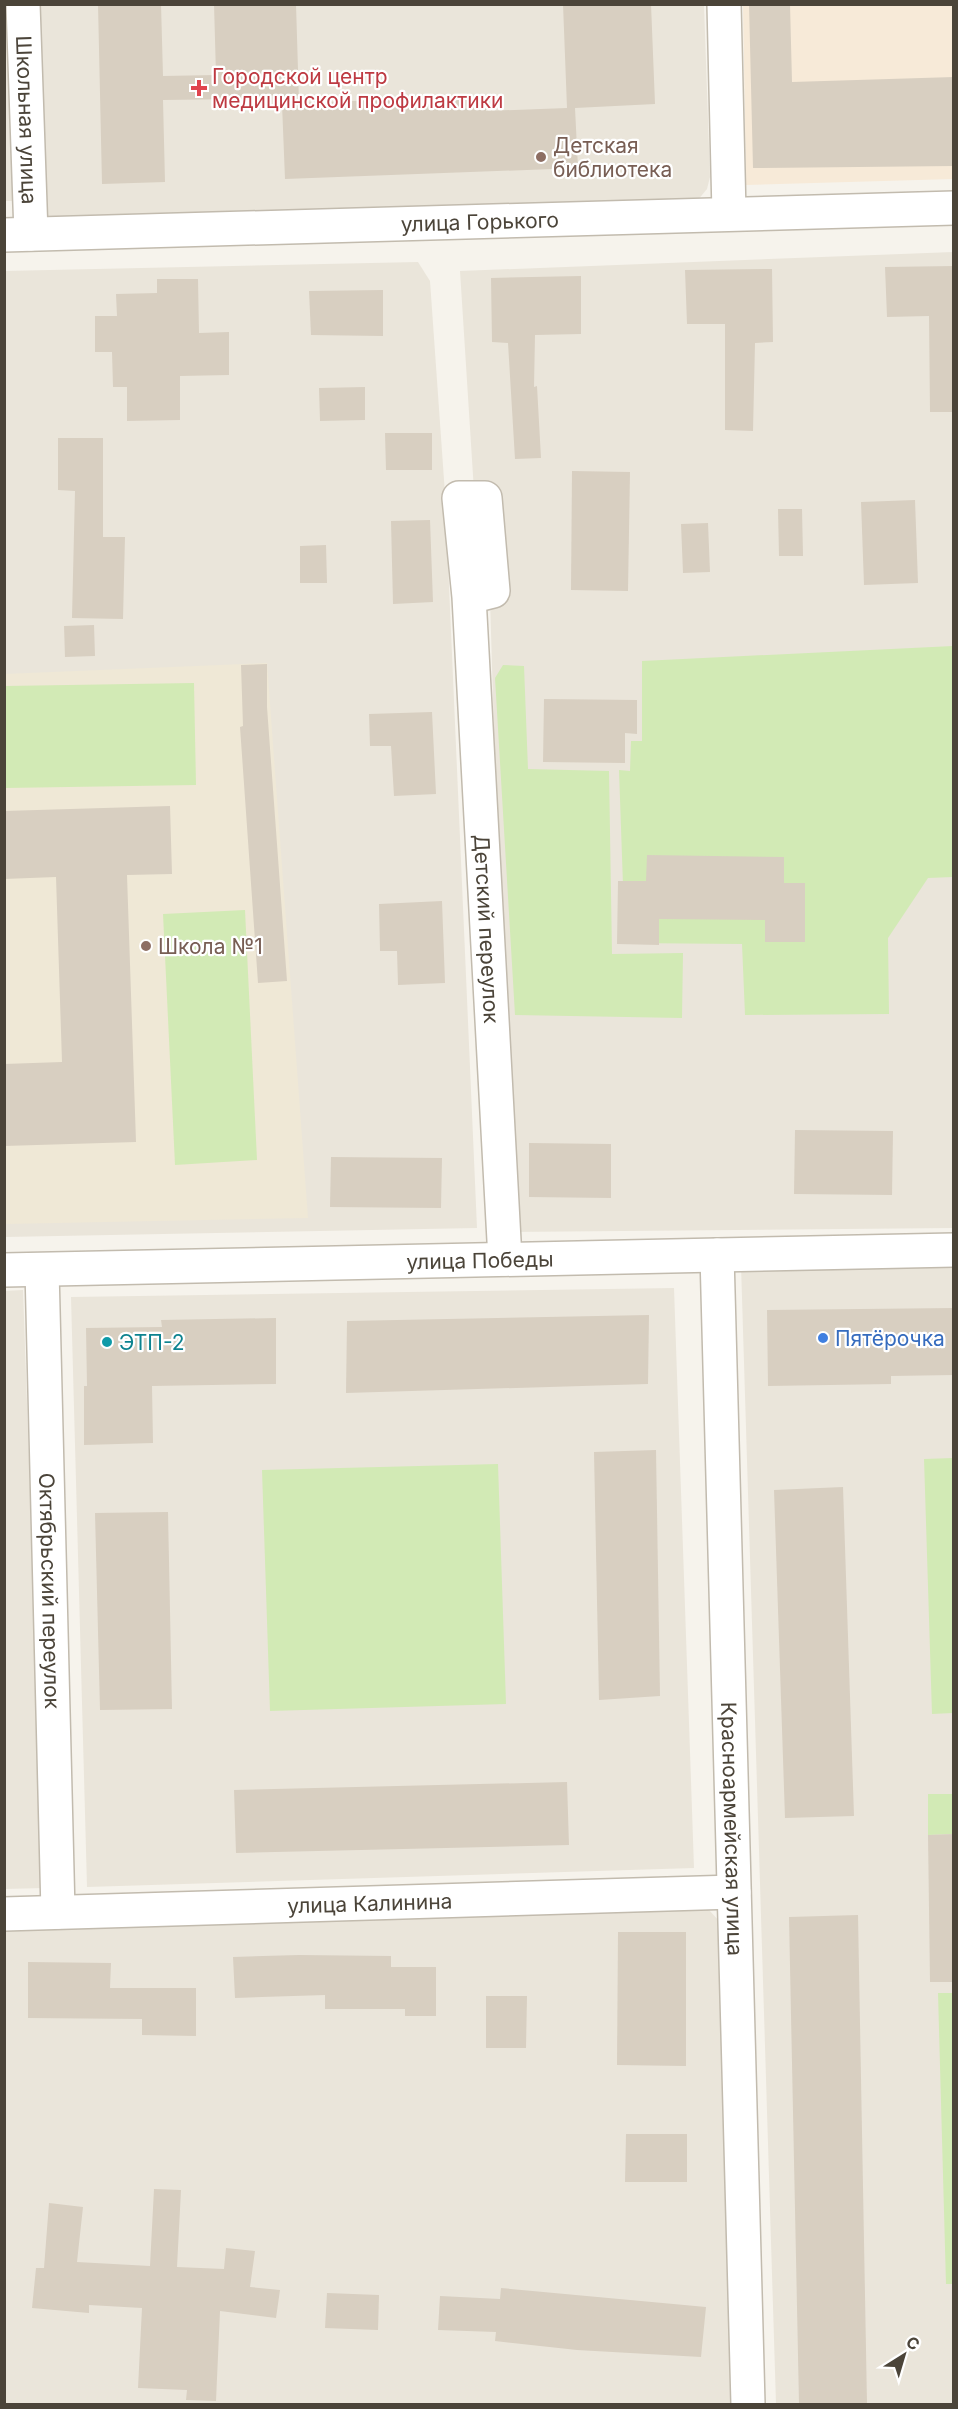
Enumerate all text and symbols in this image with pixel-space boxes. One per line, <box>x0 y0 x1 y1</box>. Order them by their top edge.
street label: Школьная улица <box>12 35 42 205</box>
place label: Городской центр медицинской профилактики <box>212 64 504 113</box>
marker: Городской центр медицинской профилактики <box>190 79 208 97</box>
place label: Детская библиотека <box>553 133 672 182</box>
marker: Детская библиотека <box>534 150 548 164</box>
street label: улица Горького <box>400 207 559 236</box>
street label: Детский переулок <box>469 834 505 1025</box>
place label: Школа №1 <box>158 934 263 959</box>
marker: Школа №1 <box>139 939 153 953</box>
street label: улица Победы <box>406 1246 554 1274</box>
place label: Пятёрочка <box>835 1326 945 1351</box>
place label: ЭТП-2 <box>119 1330 185 1355</box>
marker: Пятёрочка <box>816 1331 830 1345</box>
marker: ЭТП-2 <box>100 1335 114 1349</box>
street label: Октябрьский переулок <box>35 1472 65 1710</box>
street label: Красноармейская улица <box>717 1701 748 1956</box>
street label: улица Калинина <box>287 1888 453 1918</box>
north arrow <box>874 2325 934 2385</box>
text: С <box>902 2331 924 2355</box>

